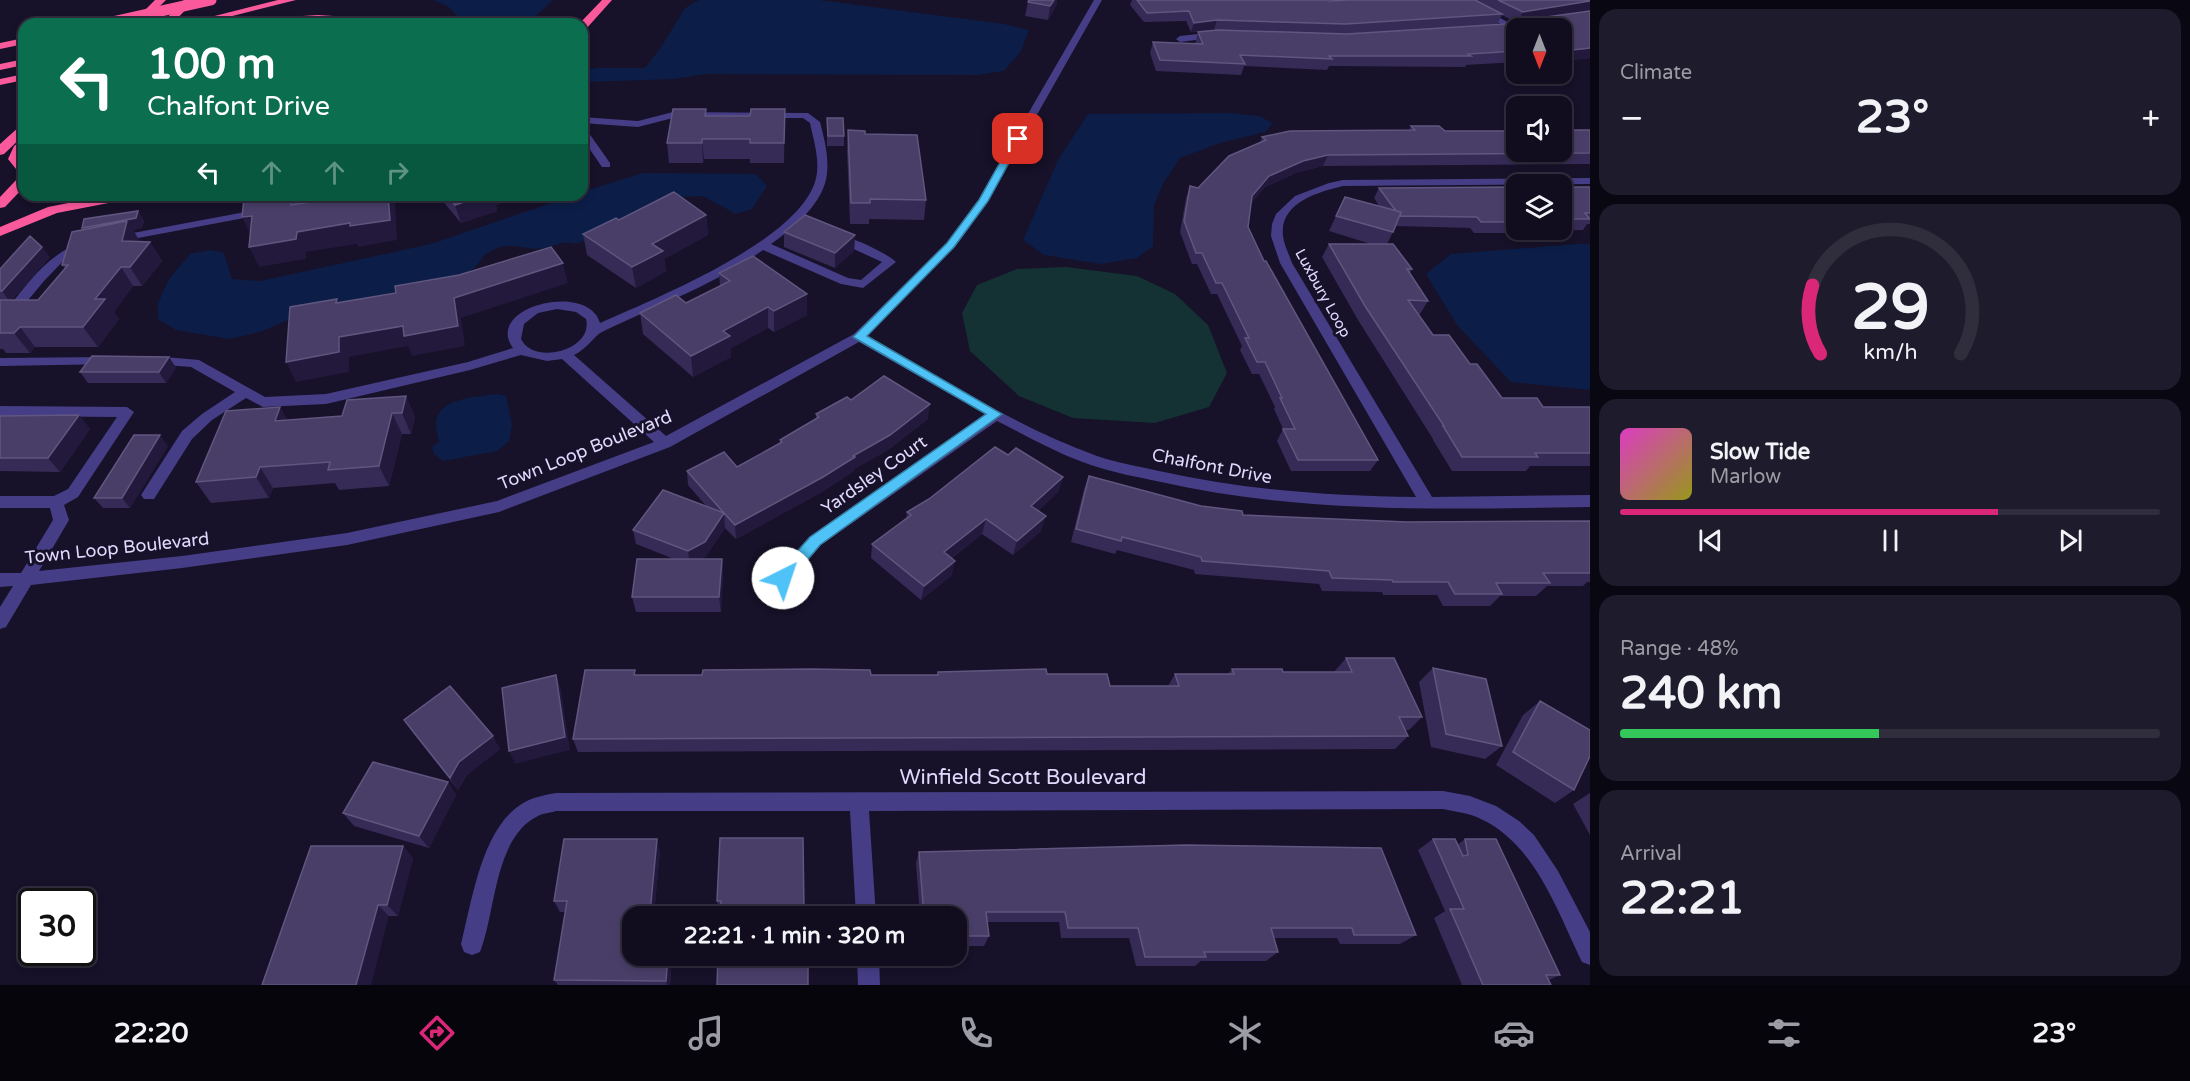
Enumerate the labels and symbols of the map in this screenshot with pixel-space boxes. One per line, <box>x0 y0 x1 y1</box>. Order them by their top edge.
north arrow <box>1506 18 1572 84</box>
pin <box>992 113 1043 164</box>
street label: Luxbury Loop <box>1291 246 1355 340</box>
street label: Town Loop Boulevard <box>495 405 675 495</box>
street label: Yardsley Court <box>817 430 931 519</box>
street label: Chalfont Drive <box>1150 444 1274 488</box>
street label: Town Loop Boulevard <box>24 527 210 569</box>
position arrow <box>751 546 815 610</box>
street label: Winfield Scott Boulevard <box>899 765 1147 790</box>
speed limit sign: 30 <box>18 888 96 966</box>

